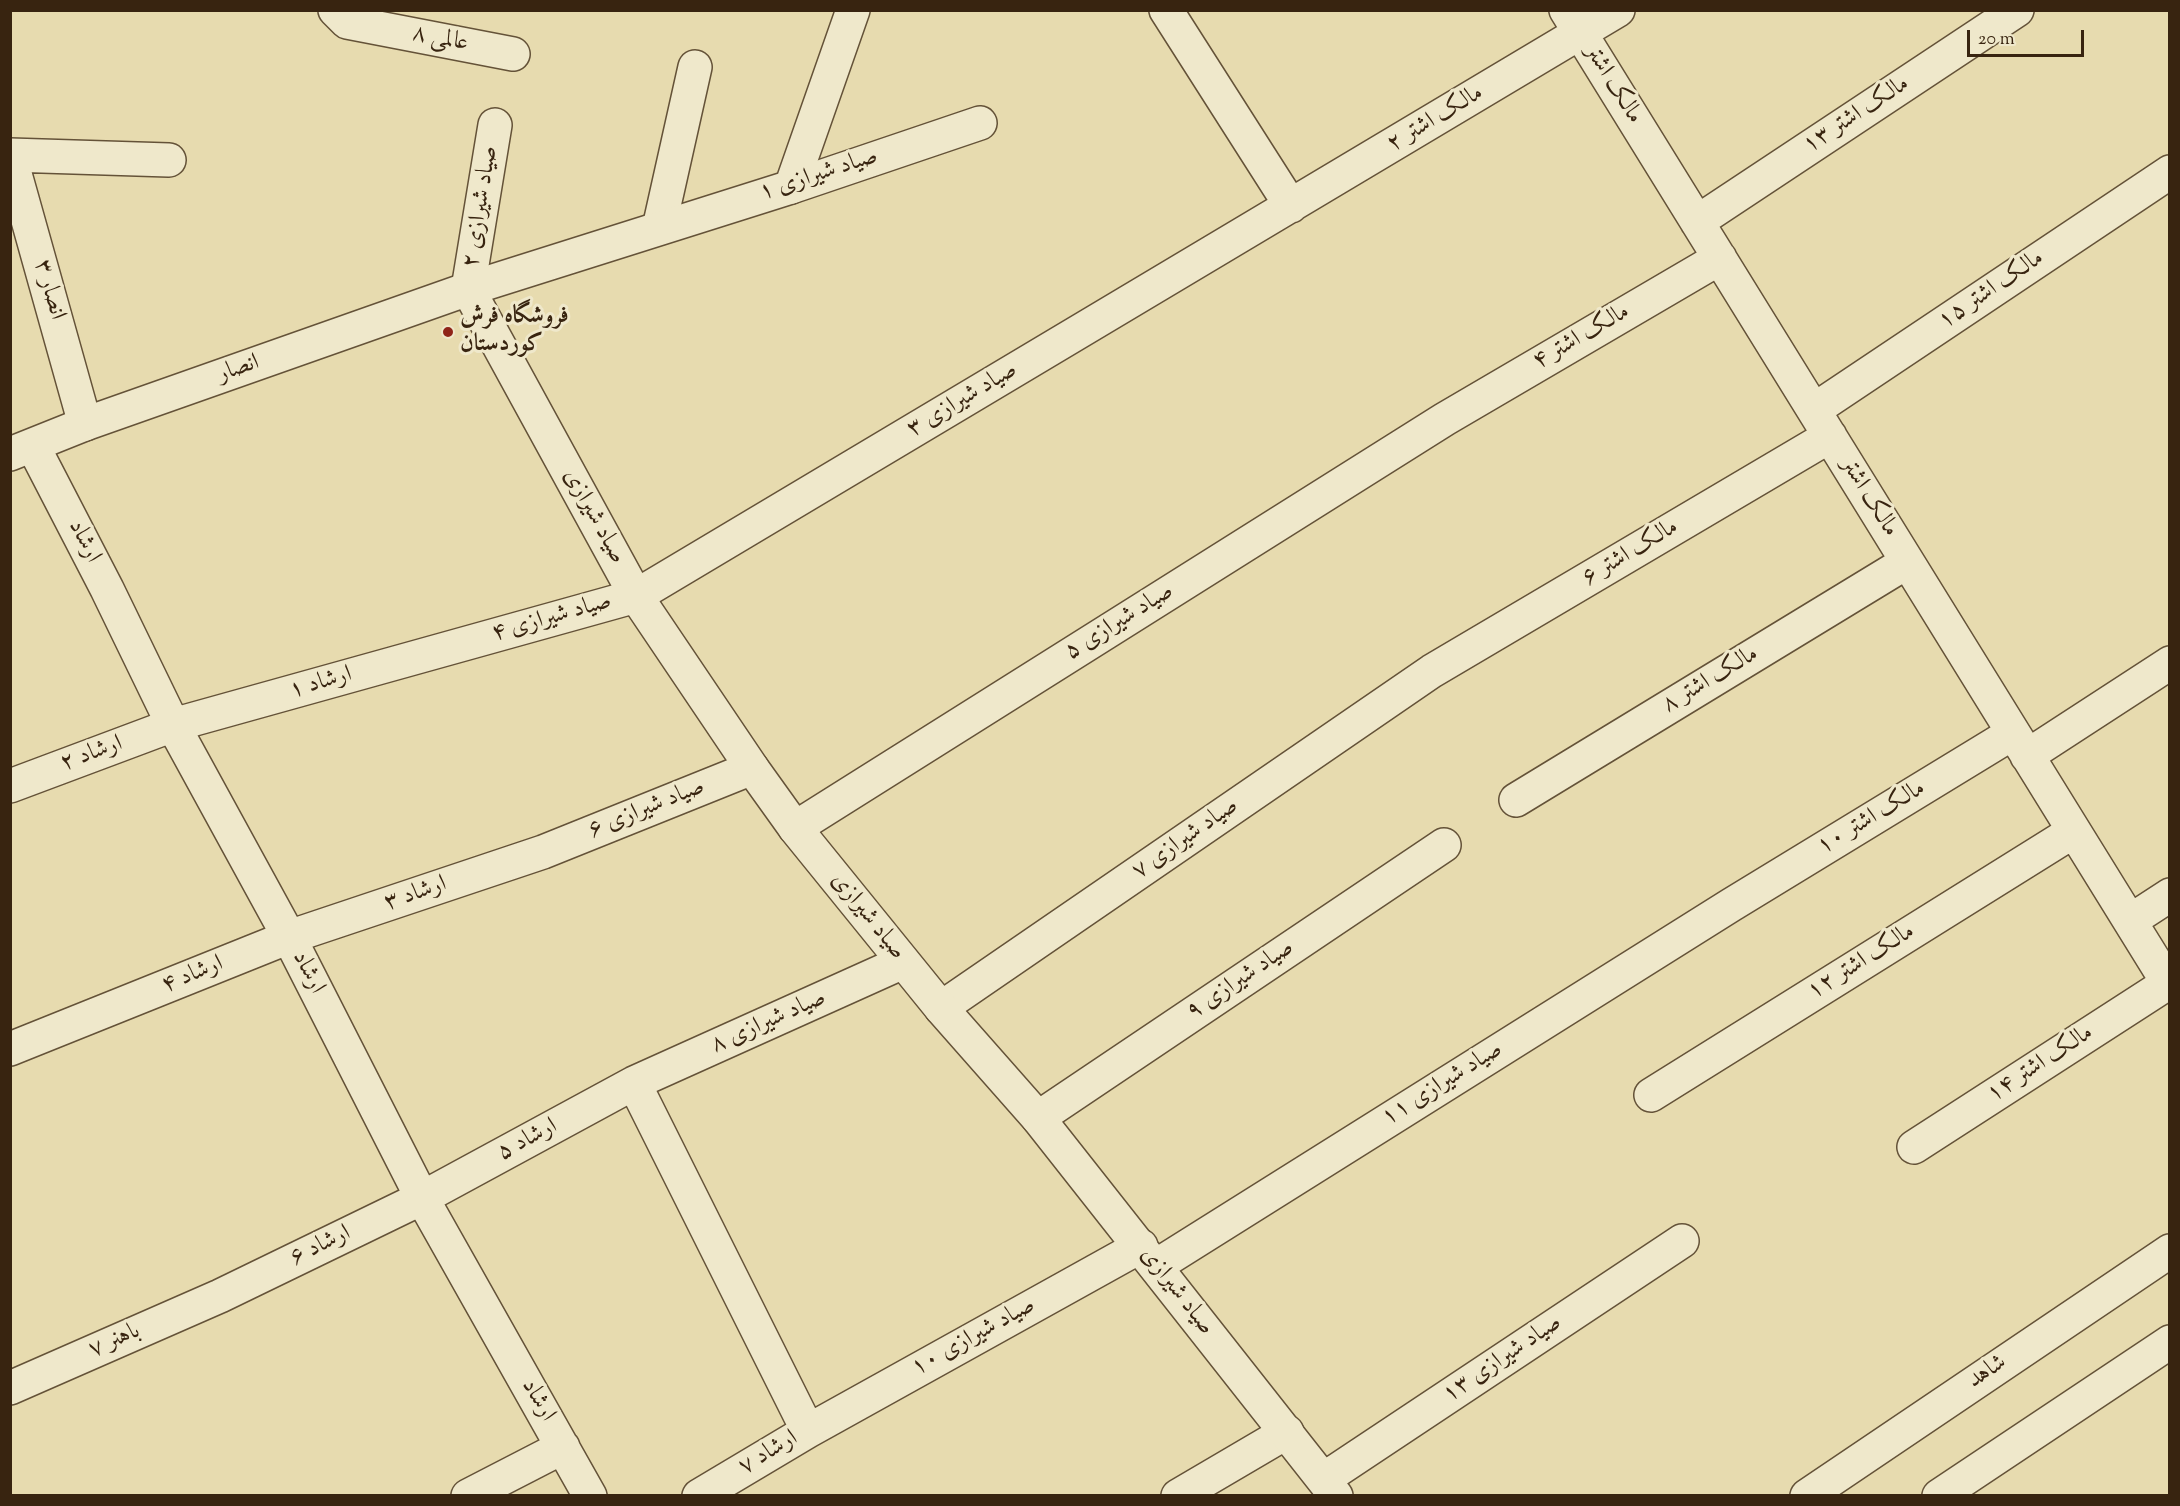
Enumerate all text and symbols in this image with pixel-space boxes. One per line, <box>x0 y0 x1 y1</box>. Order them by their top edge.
scale bar <box>1970 18 2087 56</box>
street label: عالمی ۸ <box>409 20 471 60</box>
text: 20 m <box>1978 27 2015 53</box>
street label: مالک اشتر <box>1577 40 1647 130</box>
street label: مالک اشتر ۱۳ <box>1798 71 1916 161</box>
street label: مالک اشتر ۲ <box>1383 80 1489 160</box>
street label: صیاد شیرازی ۱ <box>756 143 882 209</box>
street label: صیاد شیرازی ۲ <box>458 144 506 270</box>
street label: مالک اشتر ۱۵ <box>1934 245 2050 337</box>
street label: انصار ۳ <box>26 257 70 323</box>
street label: مالک اشتر ۴ <box>1529 299 1635 377</box>
place label: فروشگاه فرش کوردستان <box>460 304 569 360</box>
marker: فروشگاه فرش کوردستان <box>441 325 455 339</box>
street label: انصار <box>214 350 264 390</box>
street label: صیاد شیرازی ۳ <box>903 357 1023 445</box>
street label: مالک اشتر <box>1833 453 1903 543</box>
street label: صیاد شیرازی <box>555 465 631 569</box>
street label: مالک اشتر ۶ <box>1578 514 1684 594</box>
street label: ارشاد <box>60 516 106 568</box>
street label: صیاد شیرازی ۵ <box>1060 578 1180 668</box>
street label: صیاد شیرازی ۴ <box>489 588 615 650</box>
street label: مالک اشتر ۸ <box>1658 641 1764 721</box>
street label: ارشاد ۱ <box>286 661 356 707</box>
street label: ارشاد ۲ <box>57 731 127 779</box>
street label: صیاد شیرازی ۶ <box>585 774 709 846</box>
street label: مالک اشتر ۱۰ <box>1813 776 1931 862</box>
street label: صیاد شیرازی ۷ <box>1127 793 1245 887</box>
street label: صیاد شیرازی <box>823 868 911 966</box>
street label: ارشاد ۳ <box>381 871 451 919</box>
street label: مالک اشتر ۱۲ <box>1803 919 1921 1007</box>
street label: صیاد شیرازی ۹ <box>1182 935 1300 1027</box>
street label: ارشاد <box>284 947 330 999</box>
street label: ارشاد ۴ <box>158 951 228 1001</box>
street label: صیاد شیرازی ۸ <box>707 985 831 1061</box>
street label: مالک اشتر ۱۴ <box>1982 1020 2100 1110</box>
street label: صیاد شیرازی ۱۱ <box>1377 1036 1509 1134</box>
street label: ارشاد ۵ <box>493 1113 563 1169</box>
street label: ارشاد ۶ <box>286 1220 356 1274</box>
street label: صیاد شیرازی <box>1133 1242 1219 1342</box>
street label: صیاد شیرازی ۱۰ <box>907 1292 1041 1384</box>
street label: صیاد شیرازی ۱۳ <box>1438 1310 1568 1410</box>
street label: باهنر ۷ <box>85 1318 145 1366</box>
street label: شاهد <box>1963 1350 2013 1396</box>
street label: ارشاد <box>513 1374 561 1428</box>
street label: ارشاد ۷ <box>734 1425 804 1483</box>

